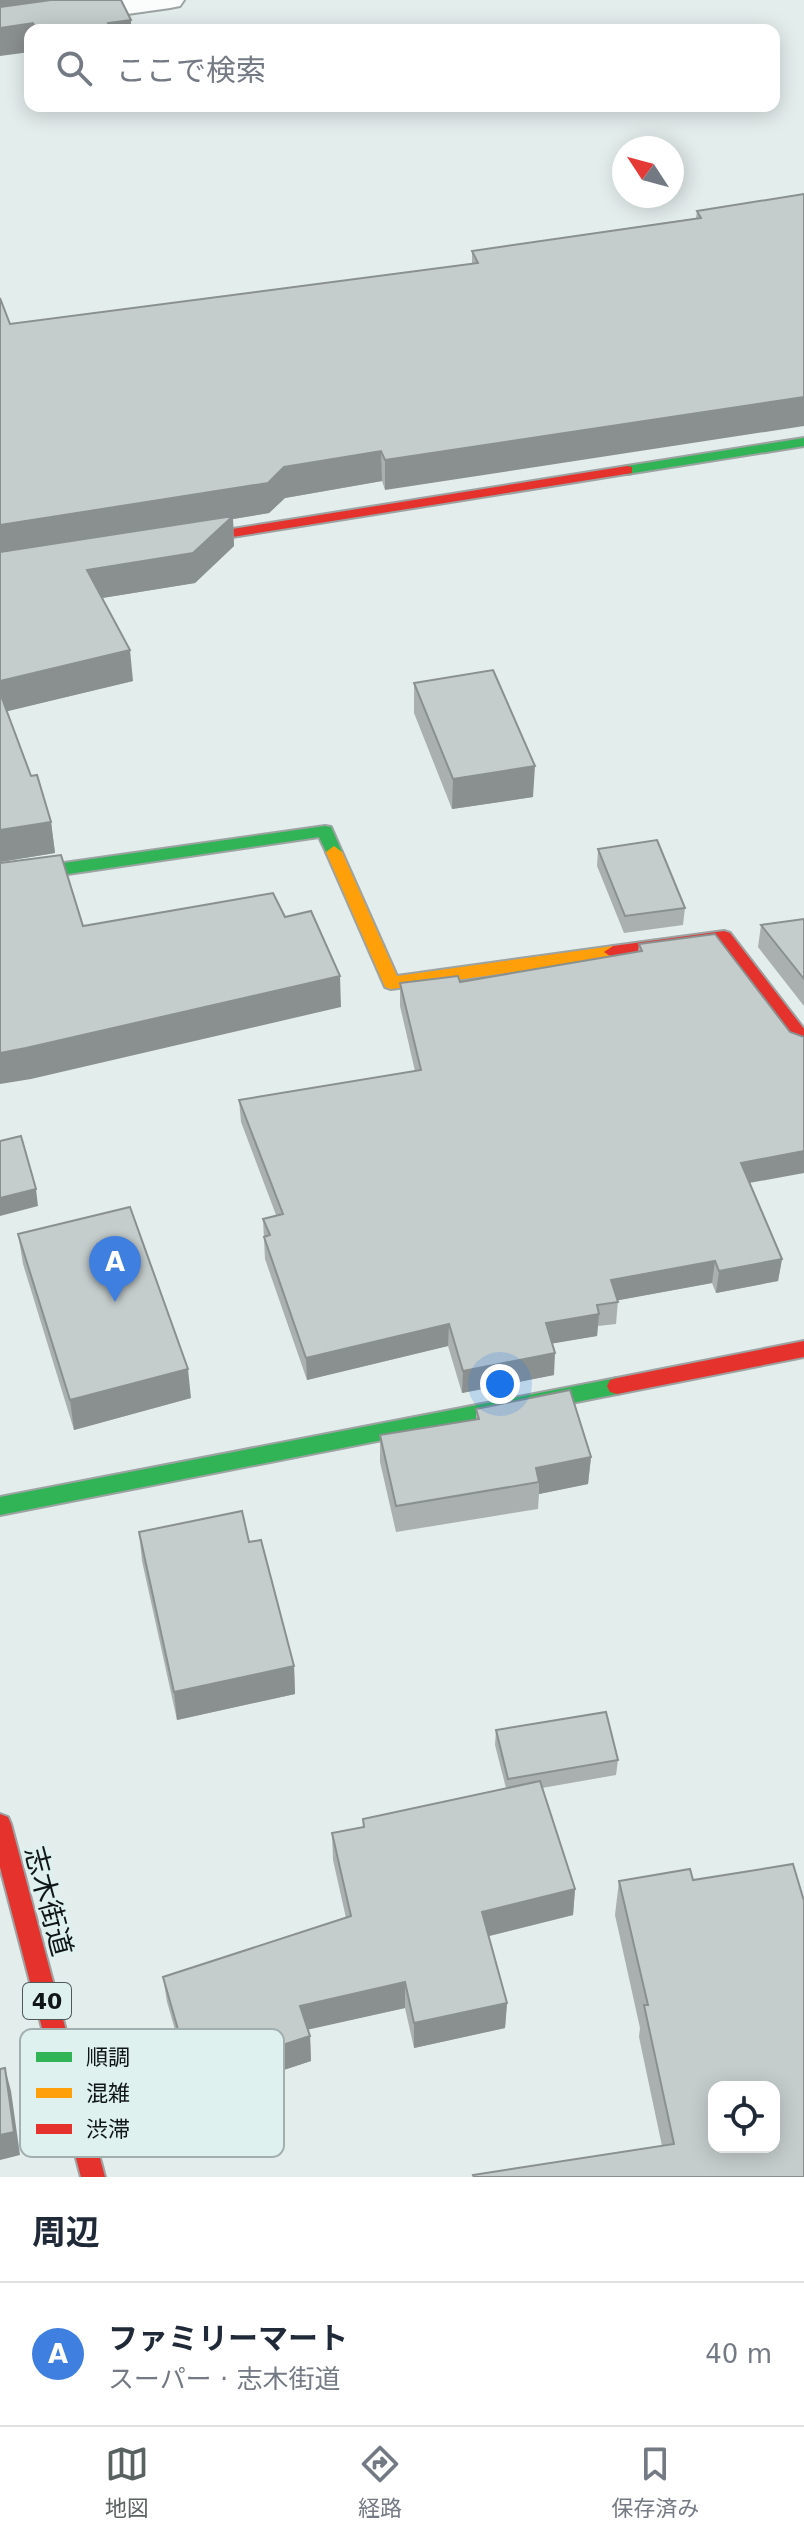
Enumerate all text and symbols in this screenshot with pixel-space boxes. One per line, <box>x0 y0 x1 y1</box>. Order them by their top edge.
search box <box>24 24 780 112</box>
icon: search <box>52 46 96 90</box>
text: ここで検索 <box>116 53 266 88</box>
north arrow <box>612 136 684 208</box>
pin: A <box>89 1236 141 1302</box>
your location <box>480 1364 520 1404</box>
street label: 志木街道 <box>18 1843 79 1959</box>
road number: 40 <box>23 1983 71 2019</box>
legend <box>20 2029 284 2157</box>
text: 順調 <box>86 2045 130 2070</box>
text: 混雑 <box>86 2081 130 2106</box>
map controls <box>708 2081 780 2153</box>
button: locate <box>708 2081 780 2153</box>
text: 渋滞 <box>86 2117 130 2142</box>
text: 周辺 <box>32 2212 100 2252</box>
text: ファミリーマート <box>108 2321 348 2356</box>
text: A <box>48 2339 68 2369</box>
text: 40 m <box>705 2339 772 2369</box>
text: スーパー · 志木街道 <box>108 2364 341 2394</box>
tab: 地図 <box>105 2442 149 2522</box>
tab: 経路 <box>358 2442 402 2522</box>
tab: 保存済み <box>611 2442 699 2522</box>

